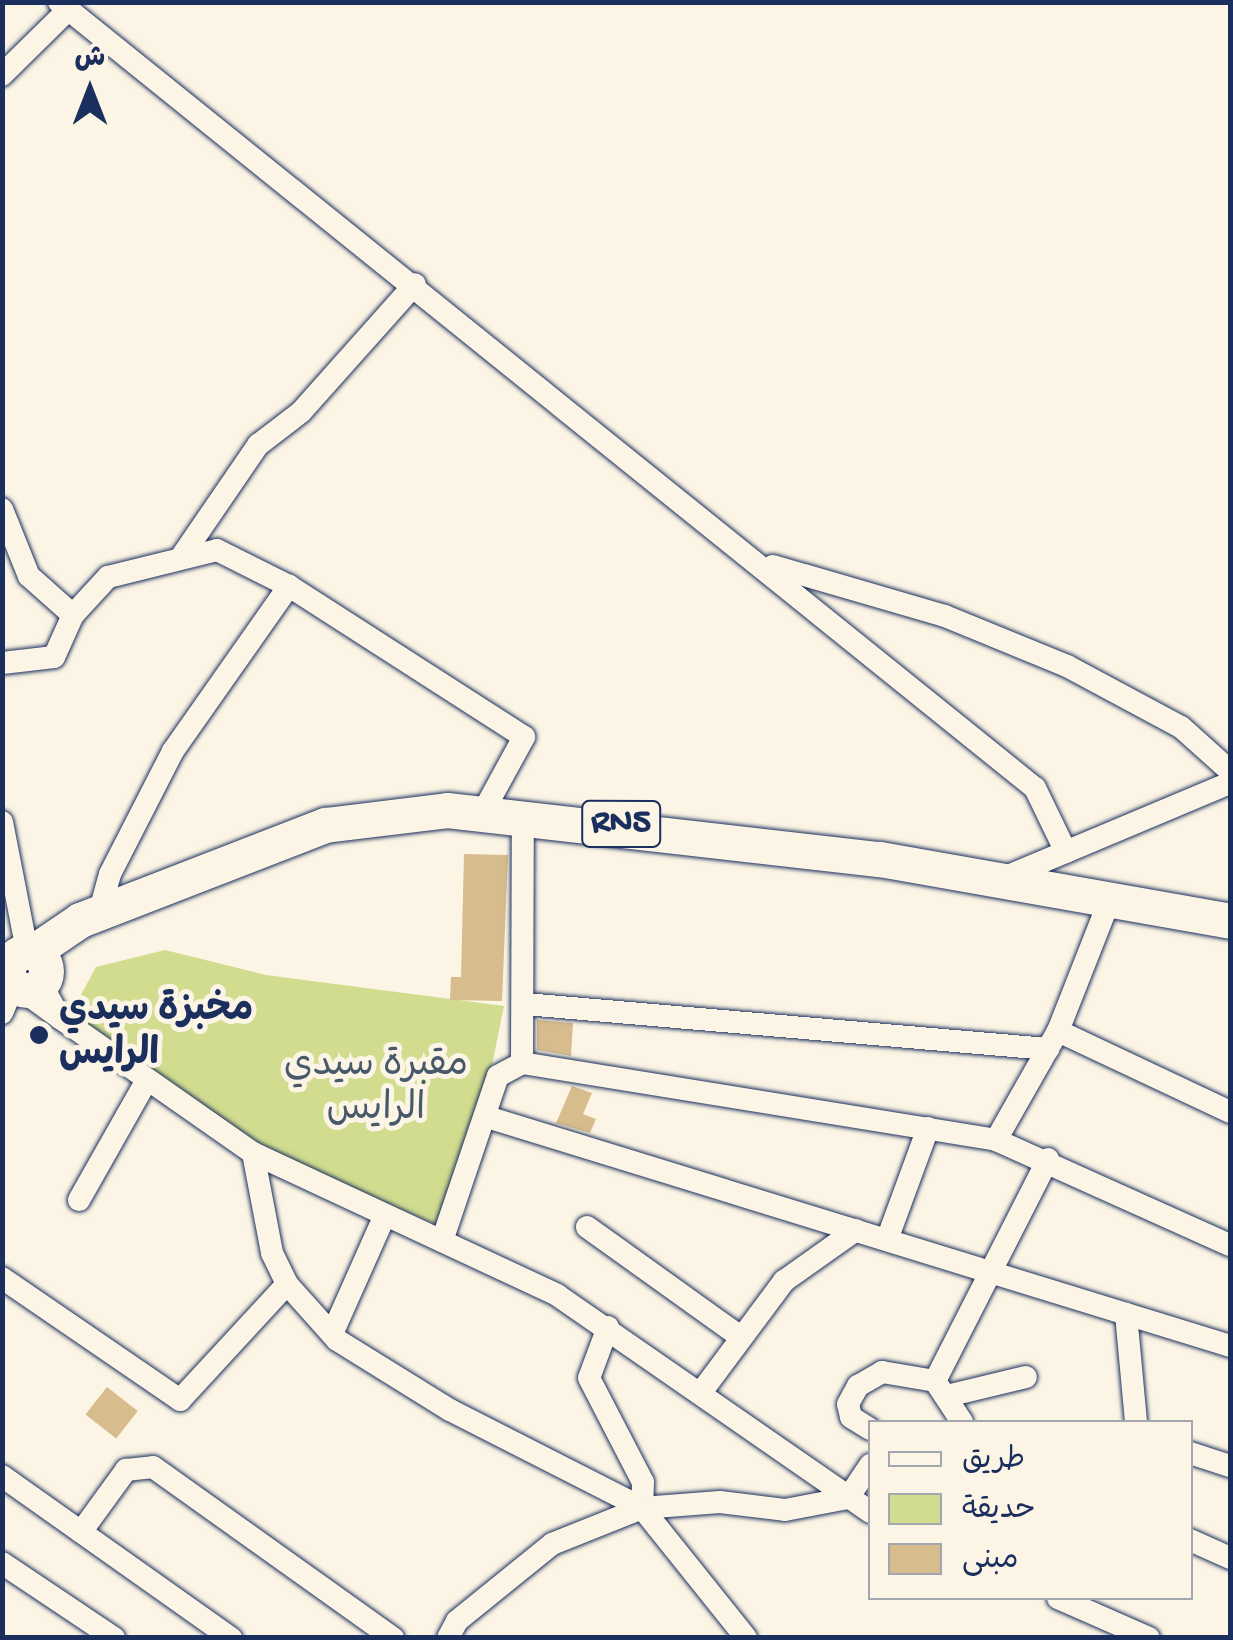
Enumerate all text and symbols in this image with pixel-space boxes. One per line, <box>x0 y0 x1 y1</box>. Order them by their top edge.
north arrow <box>40 40 140 140</box>
text: ش <box>75 43 105 76</box>
road number: RN5 <box>581 794 661 854</box>
place label: مخبزة سيدي الرايس <box>59 990 253 1080</box>
marker: مخبزة سيدي الرايس <box>28 1024 50 1046</box>
park label: مقبرة سيدي الرايس <box>284 1045 468 1134</box>
legend <box>868 1420 1193 1600</box>
text: طريق <box>962 1444 1025 1479</box>
text: حديقة <box>962 1494 1036 1529</box>
text: مبنى <box>962 1544 1018 1579</box>

